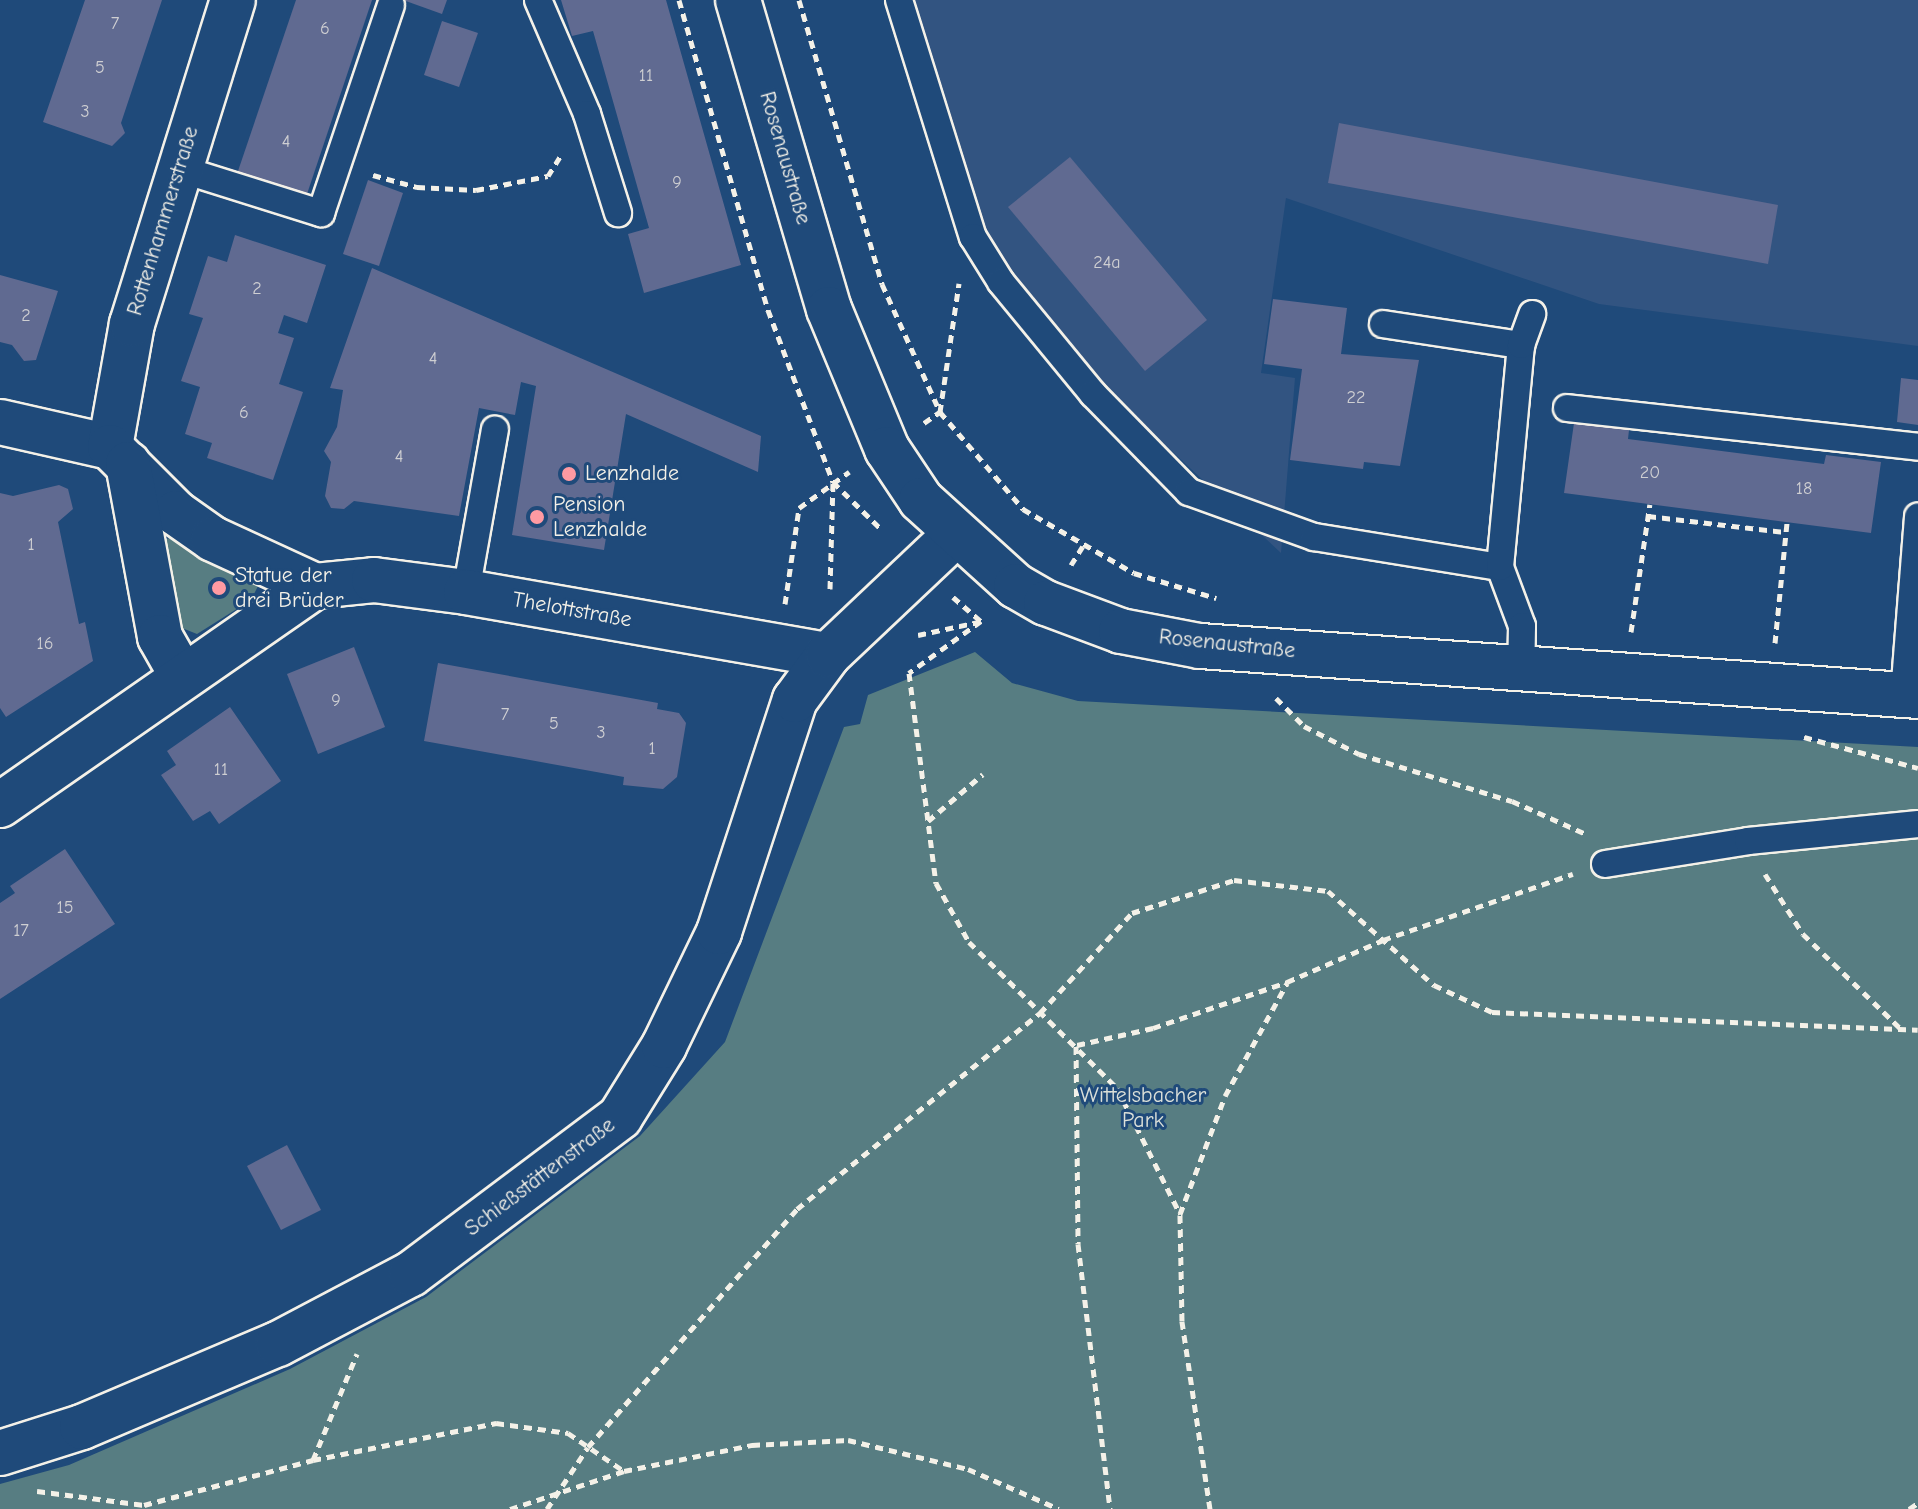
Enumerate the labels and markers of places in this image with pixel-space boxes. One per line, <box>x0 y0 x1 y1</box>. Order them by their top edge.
place label: Lenzhalde <box>585 461 679 487</box>
marker: Lenzhalde <box>560 465 578 483</box>
place label: Pension Lenzhalde <box>553 491 647 542</box>
marker: Pension Lenzhalde <box>528 508 546 526</box>
place label: Statue der drei Brüder <box>235 562 343 614</box>
marker: Statue der drei Brüder <box>210 579 228 597</box>

